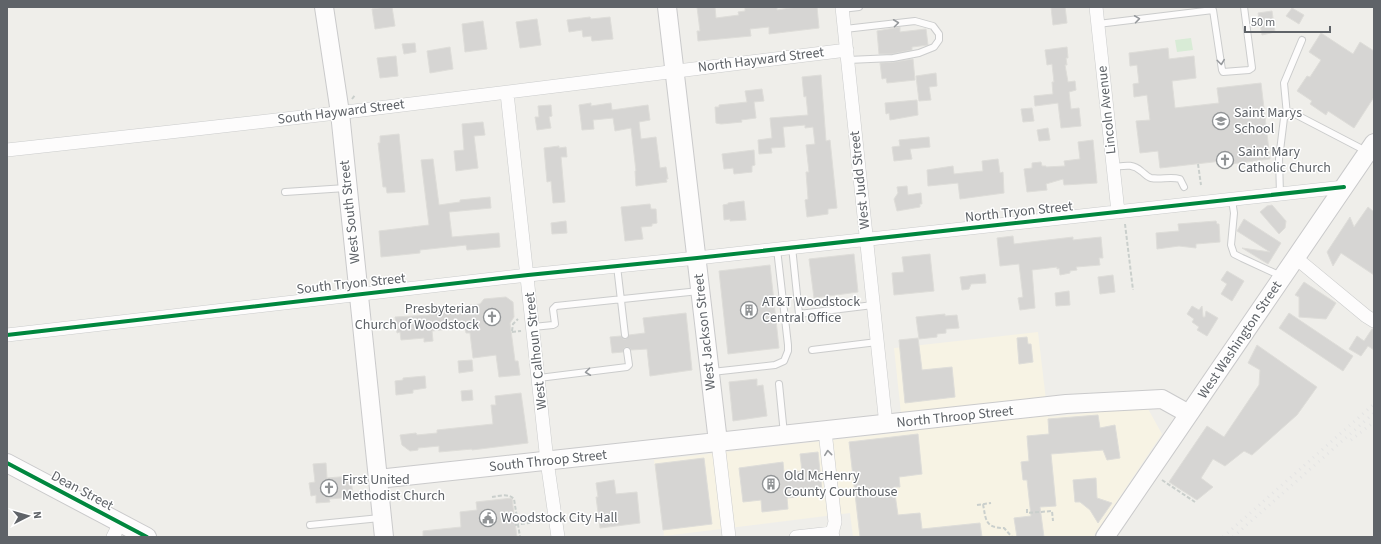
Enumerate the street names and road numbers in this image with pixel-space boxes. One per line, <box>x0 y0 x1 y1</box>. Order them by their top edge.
street label: North Hayward Street <box>697 42 825 78</box>
street label: Lincoln Avenue <box>1092 65 1122 155</box>
street label: South Hayward Street <box>276 94 406 130</box>
street label: West Judd Street <box>845 130 875 230</box>
street label: West South Street <box>335 159 365 265</box>
street label: North Tryon Street <box>964 196 1074 228</box>
street label: South Tryon Street <box>295 268 407 300</box>
street label: West Jackson Street <box>689 272 721 391</box>
street label: West Washington Street <box>1193 277 1287 403</box>
street label: West Calhoun Street <box>520 291 552 411</box>
street label: North Throop Street <box>896 401 1015 433</box>
street label: South Throop Street <box>488 445 608 477</box>
street label: Dean Street <box>47 466 117 516</box>

